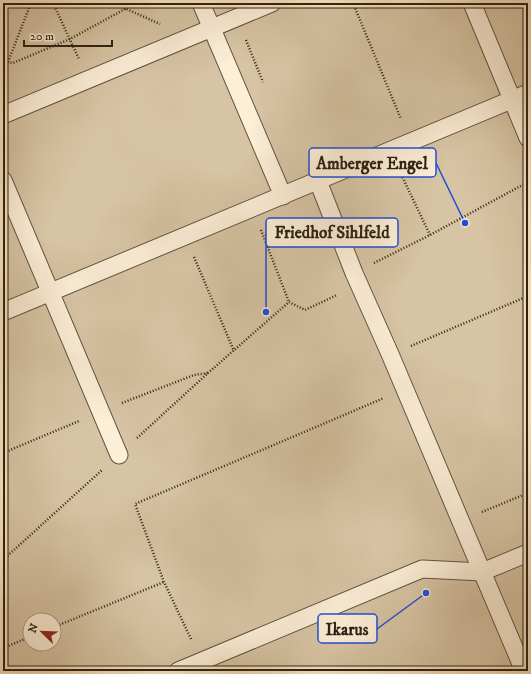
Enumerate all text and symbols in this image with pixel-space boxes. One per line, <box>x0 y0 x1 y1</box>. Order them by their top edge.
scale bar <box>24 22 112 48</box>
text: 20 m <box>30 29 54 44</box>
callout: Amberger Engel <box>309 148 436 177</box>
text: Amberger Engel <box>315 153 429 175</box>
callout: Friedhof Sihlfeld <box>266 218 398 247</box>
text: Friedhof Sihlfeld <box>274 222 390 244</box>
north arrow <box>22 612 62 652</box>
callout: Ikarus <box>318 614 377 643</box>
text: Ikarus <box>326 619 369 641</box>
text: N <box>26 622 42 635</box>

